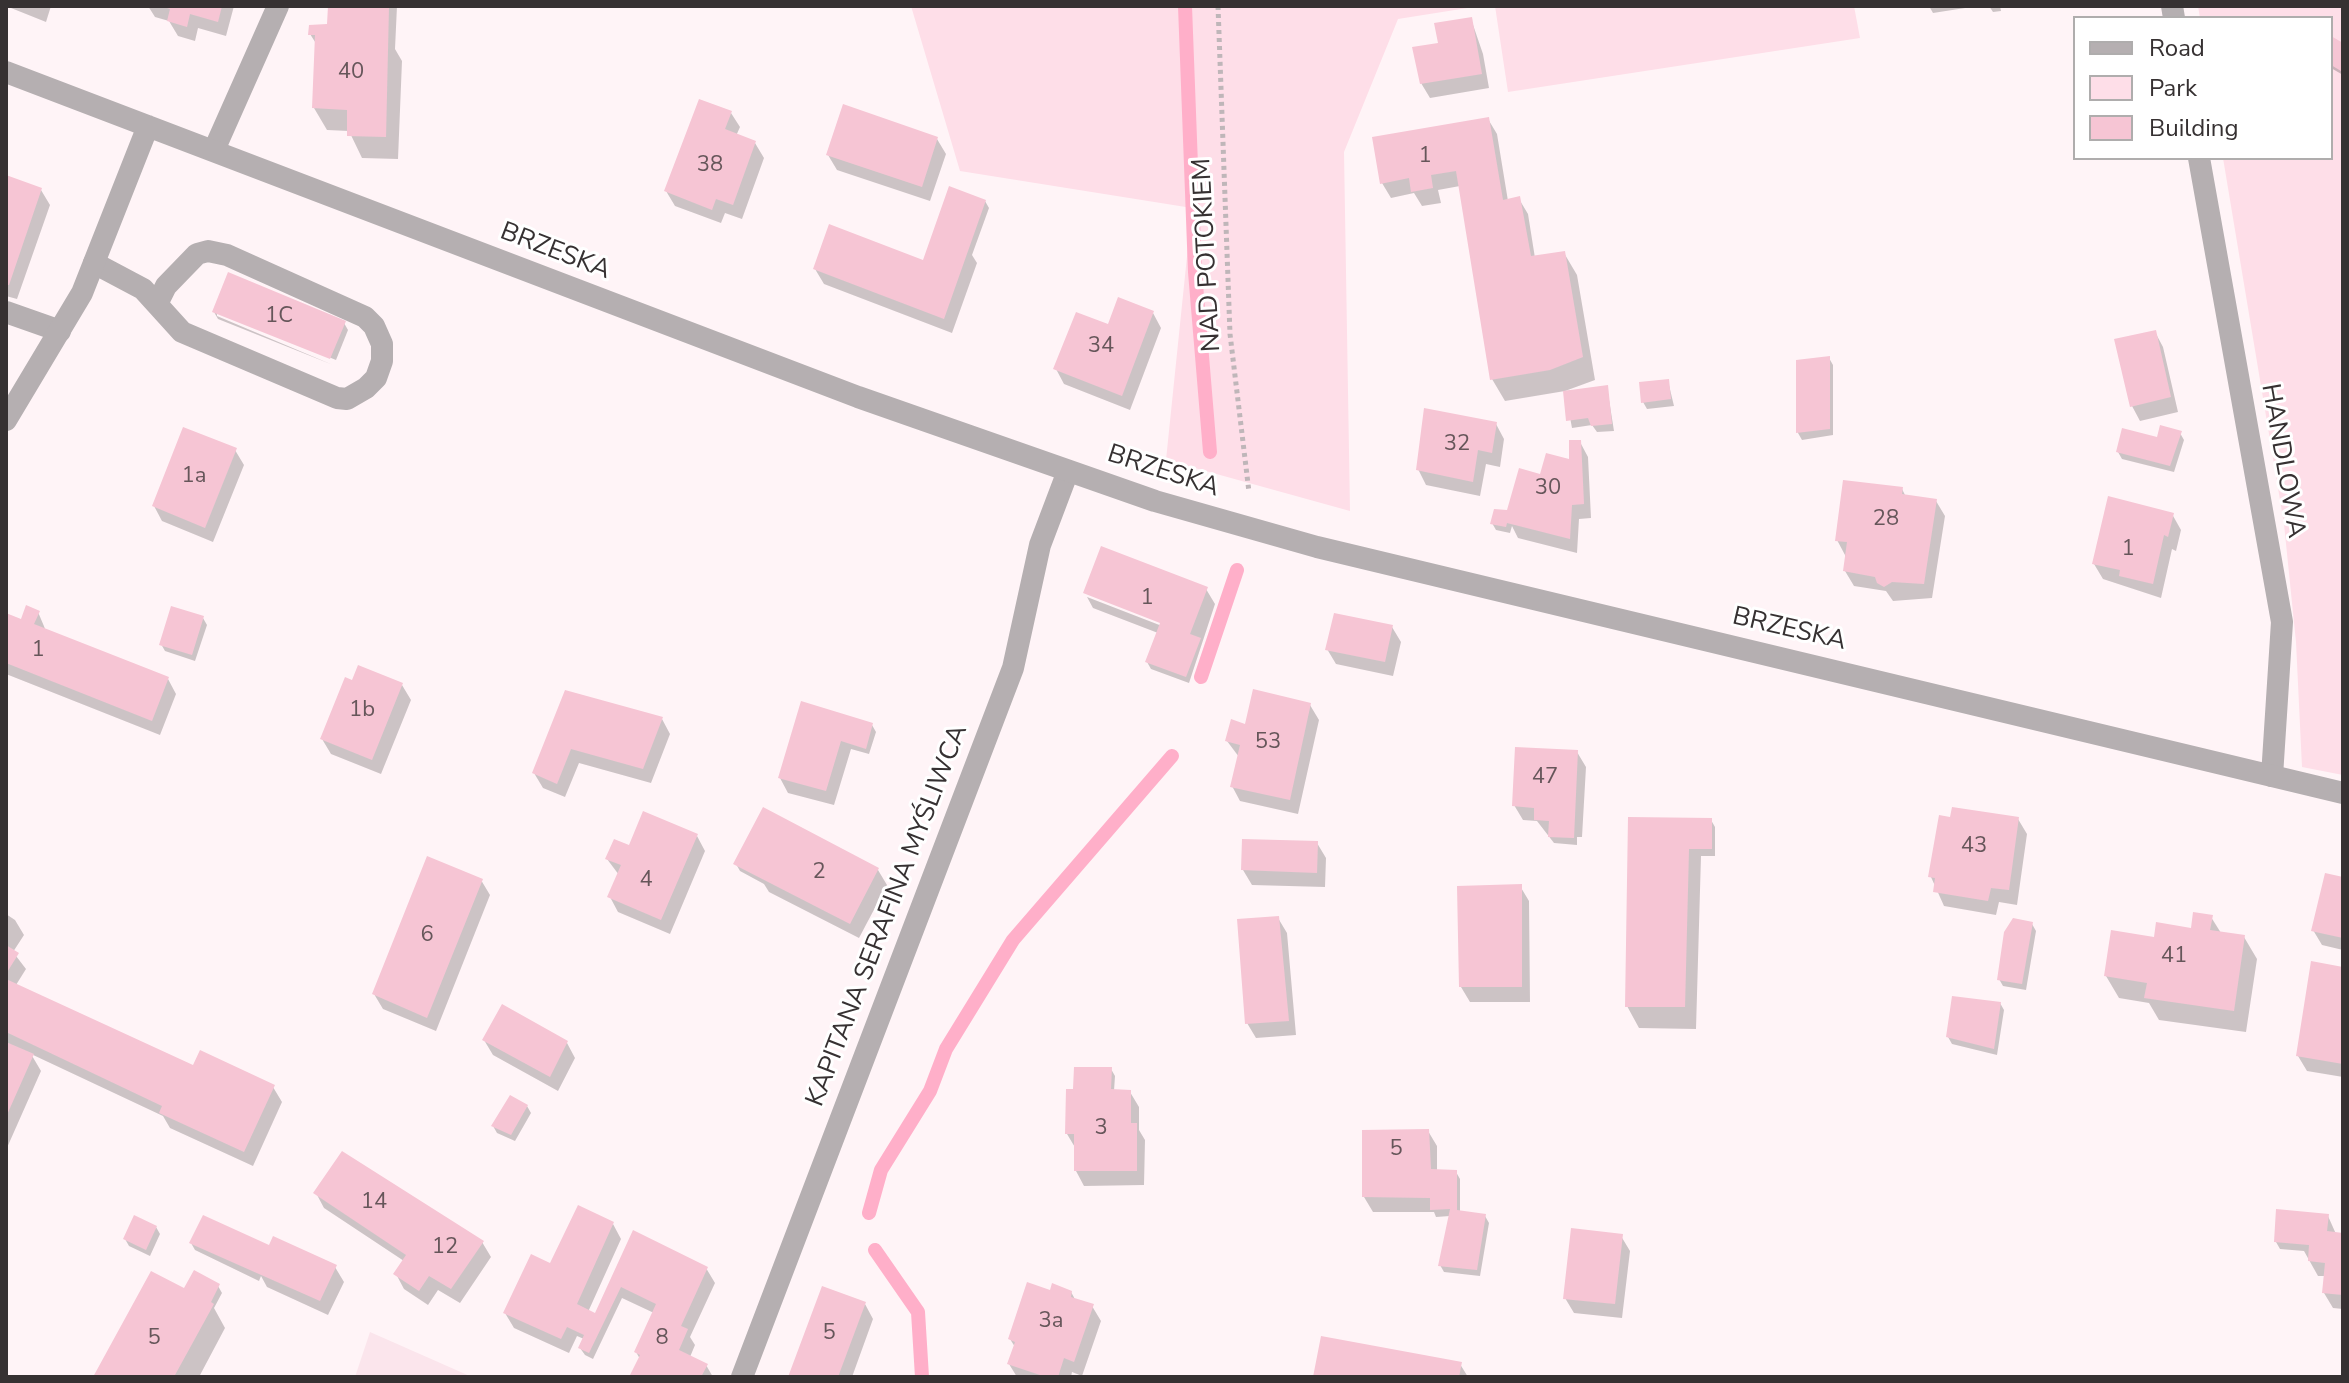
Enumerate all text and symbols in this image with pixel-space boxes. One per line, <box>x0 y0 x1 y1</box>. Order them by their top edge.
legend <box>2073 16 2333 160</box>
text: Road <box>2149 32 2205 64</box>
house number: 40 <box>338 60 364 86</box>
text: Park <box>2149 72 2197 104</box>
text: Building <box>2149 112 2239 144</box>
house number: 1 <box>1418 144 1432 170</box>
house number: 38 <box>697 153 723 179</box>
street label: NAD POTOKIEM <box>1187 157 1229 353</box>
street label: BRZESKA <box>495 217 615 287</box>
house number: 1C <box>265 304 293 330</box>
house number: 34 <box>1088 334 1114 360</box>
street label: HANDLOWA <box>2253 381 2311 541</box>
house number: 32 <box>1444 432 1470 458</box>
street label: BRZESKA <box>1103 439 1223 505</box>
house number: 1a <box>182 464 206 490</box>
house number: 30 <box>1535 476 1561 502</box>
house number: 28 <box>1873 507 1899 533</box>
house number: 1 <box>2121 537 2135 563</box>
house number: 1 <box>1140 586 1154 612</box>
street label: BRZESKA <box>1729 602 1849 658</box>
house number: 1 <box>31 638 45 664</box>
house number: 1b <box>349 698 375 724</box>
street label: KAPITANA SERAFINA MYŚLIWCA <box>801 721 975 1111</box>
house number: 53 <box>1255 730 1281 756</box>
house number: 47 <box>1532 765 1558 791</box>
house number: 43 <box>1961 834 1987 860</box>
house number: 2 <box>812 860 826 886</box>
house number: 4 <box>639 868 653 894</box>
house number: 6 <box>420 923 434 949</box>
house number: 41 <box>2161 944 2187 970</box>
house number: 3 <box>1094 1116 1108 1142</box>
house number: 5 <box>1389 1137 1403 1163</box>
house number: 14 <box>361 1190 387 1216</box>
house number: 12 <box>432 1235 458 1261</box>
house number: 3a <box>1039 1309 1063 1335</box>
house number: 5 <box>822 1321 836 1347</box>
house number: 5 <box>147 1326 161 1352</box>
house number: 8 <box>655 1326 669 1352</box>

